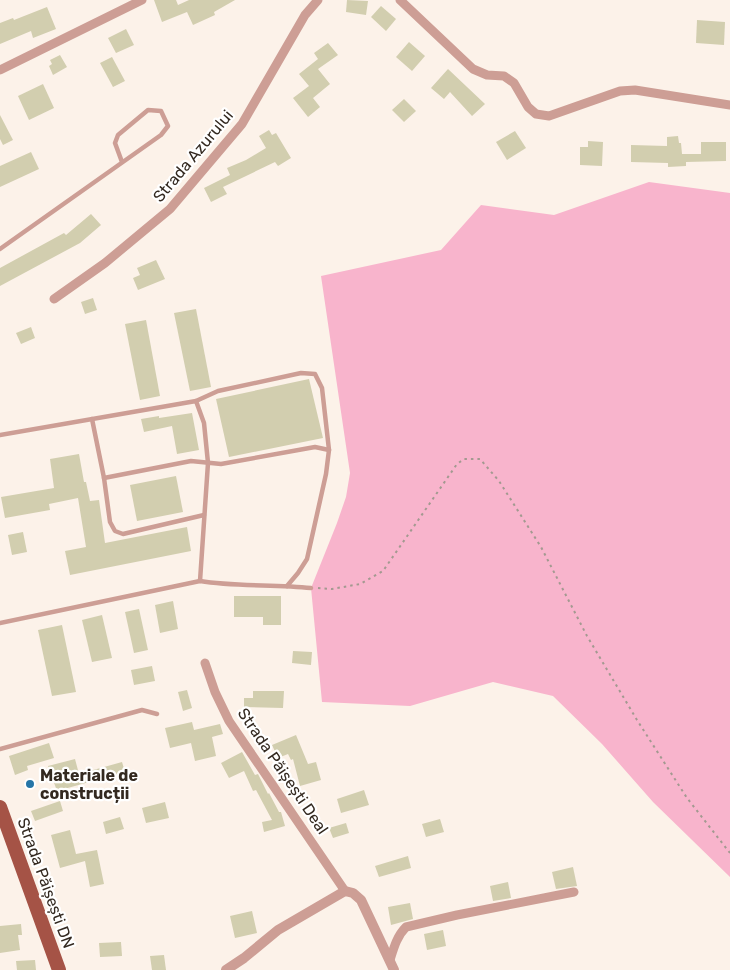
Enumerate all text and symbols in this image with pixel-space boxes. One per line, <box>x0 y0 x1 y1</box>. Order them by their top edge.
street label: Strada Azurului <box>149 106 237 206</box>
street label: Strada Păișești Deal <box>234 704 332 838</box>
place label: Materiale de construcții <box>40 766 138 803</box>
marker: Materiale de construcții <box>24 778 36 790</box>
street label: Strada Păișești DN <box>14 815 78 951</box>

